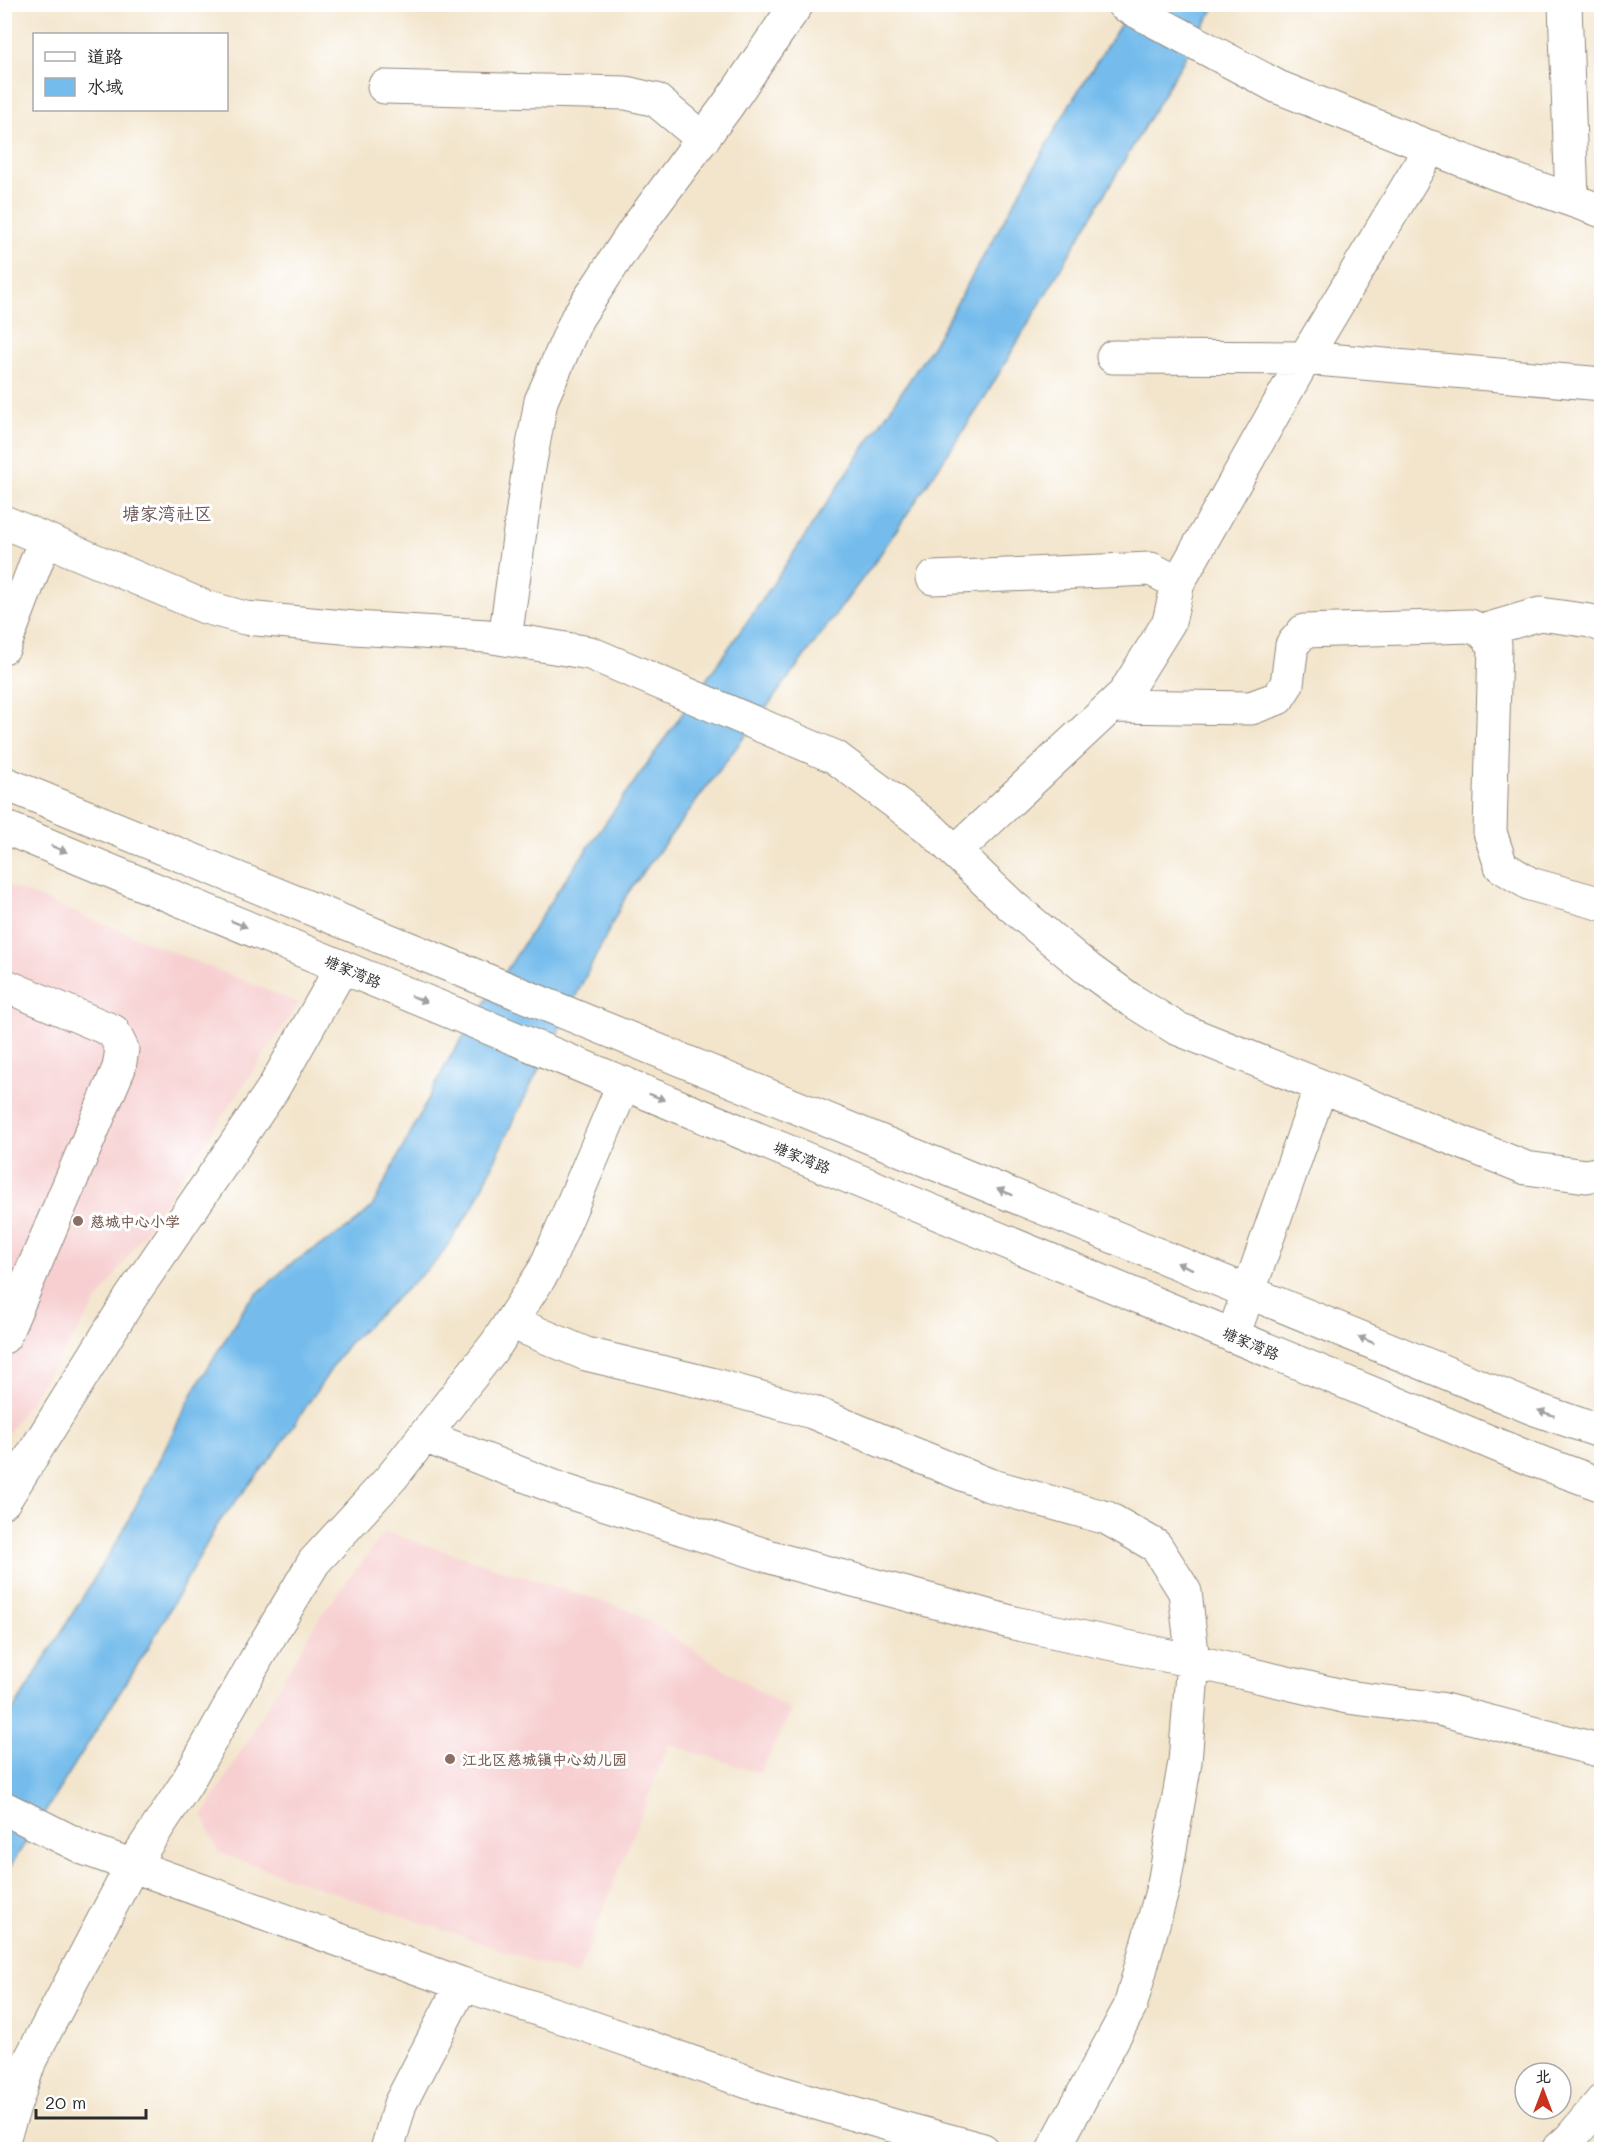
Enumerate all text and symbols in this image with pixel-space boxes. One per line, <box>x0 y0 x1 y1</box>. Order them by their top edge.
legend <box>33 33 228 111</box>
text: 道路 <box>87 44 123 68</box>
text: 水域 <box>87 74 123 98</box>
district label: 塘家湾社区 <box>122 501 212 525</box>
one-way arrow <box>50 844 68 854</box>
one-way arrow <box>230 919 248 929</box>
street label: 塘家湾路 <box>321 950 385 992</box>
one-way arrow <box>410 995 428 1004</box>
one-way arrow <box>648 1093 666 1102</box>
street label: 塘家湾路 <box>770 1136 834 1178</box>
one-way arrow <box>995 1187 1013 1197</box>
place label: 慈城中心小学 <box>90 1211 180 1231</box>
marker: 慈城中心小学 <box>71 1214 85 1228</box>
one-way arrow <box>1176 1261 1194 1270</box>
street label: 塘家湾路 <box>1219 1322 1283 1364</box>
one-way arrow <box>1356 1335 1374 1345</box>
one-way arrow <box>1537 1408 1555 1418</box>
place label: 江北区慈城镇中心幼儿园 <box>462 1749 627 1769</box>
marker: 江北区慈城镇中心幼儿园 <box>443 1752 457 1766</box>
north arrow <box>1513 2061 1573 2121</box>
text: 北 <box>1535 2065 1551 2086</box>
scale bar <box>36 2082 146 2120</box>
text: 20 m <box>45 2090 86 2114</box>

